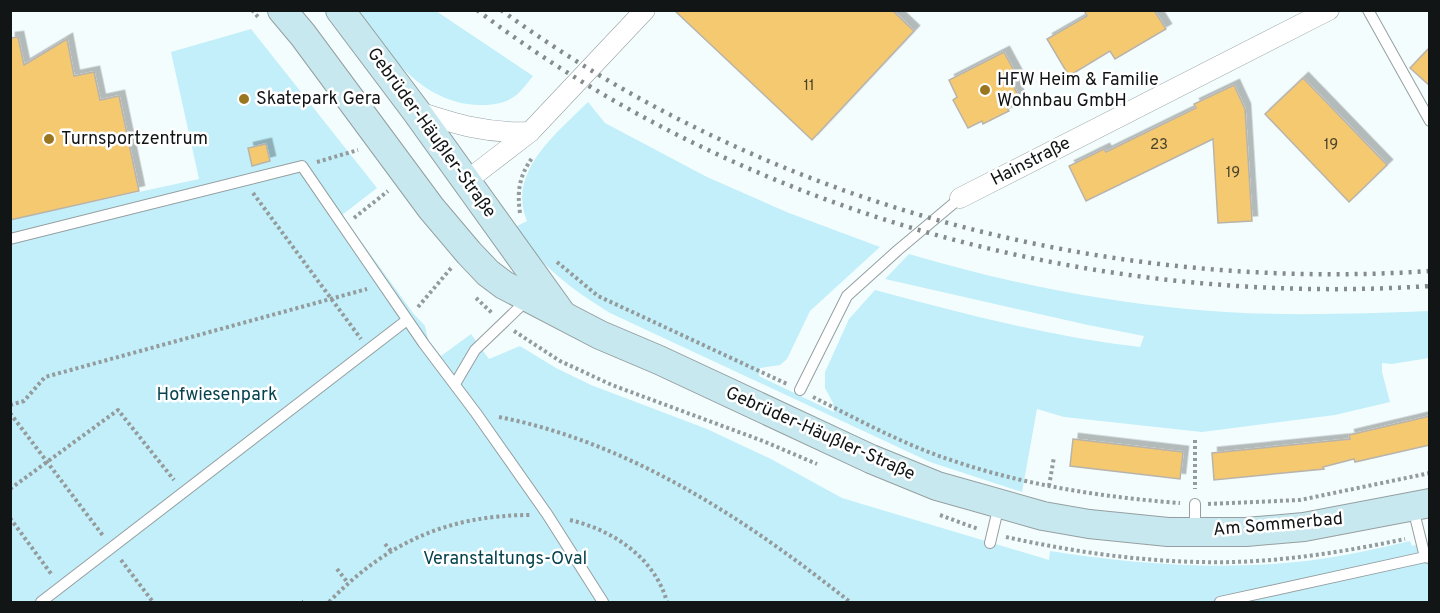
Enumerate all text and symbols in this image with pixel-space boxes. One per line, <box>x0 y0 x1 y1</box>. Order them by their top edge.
street label: Gebrüder-Häußler-Straße <box>361 43 501 223</box>
place label: HFW Heim & Familie Wohnbau GmbH <box>997 69 1159 113</box>
house number: 11 <box>803 77 815 96</box>
marker: HFW Heim & Familie Wohnbau GmbH <box>978 83 992 97</box>
place label: Skatepark Gera <box>256 88 381 111</box>
marker: Skatepark Gera <box>237 92 251 106</box>
place label: Turnsportzentrum <box>61 128 208 151</box>
marker: Turnsportzentrum <box>42 132 56 146</box>
street label: Hainstraße <box>987 132 1075 192</box>
house number: 23 <box>1150 136 1168 155</box>
house number: 19 <box>1324 136 1338 155</box>
house number: 19 <box>1226 164 1240 183</box>
street label: Gebrüder-Häußler-Straße <box>722 382 918 486</box>
park label: Hofwiesenpark <box>157 384 277 407</box>
street label: Am Sommerbad <box>1212 508 1344 542</box>
park label: Veranstaltungs-Oval <box>423 548 587 571</box>

